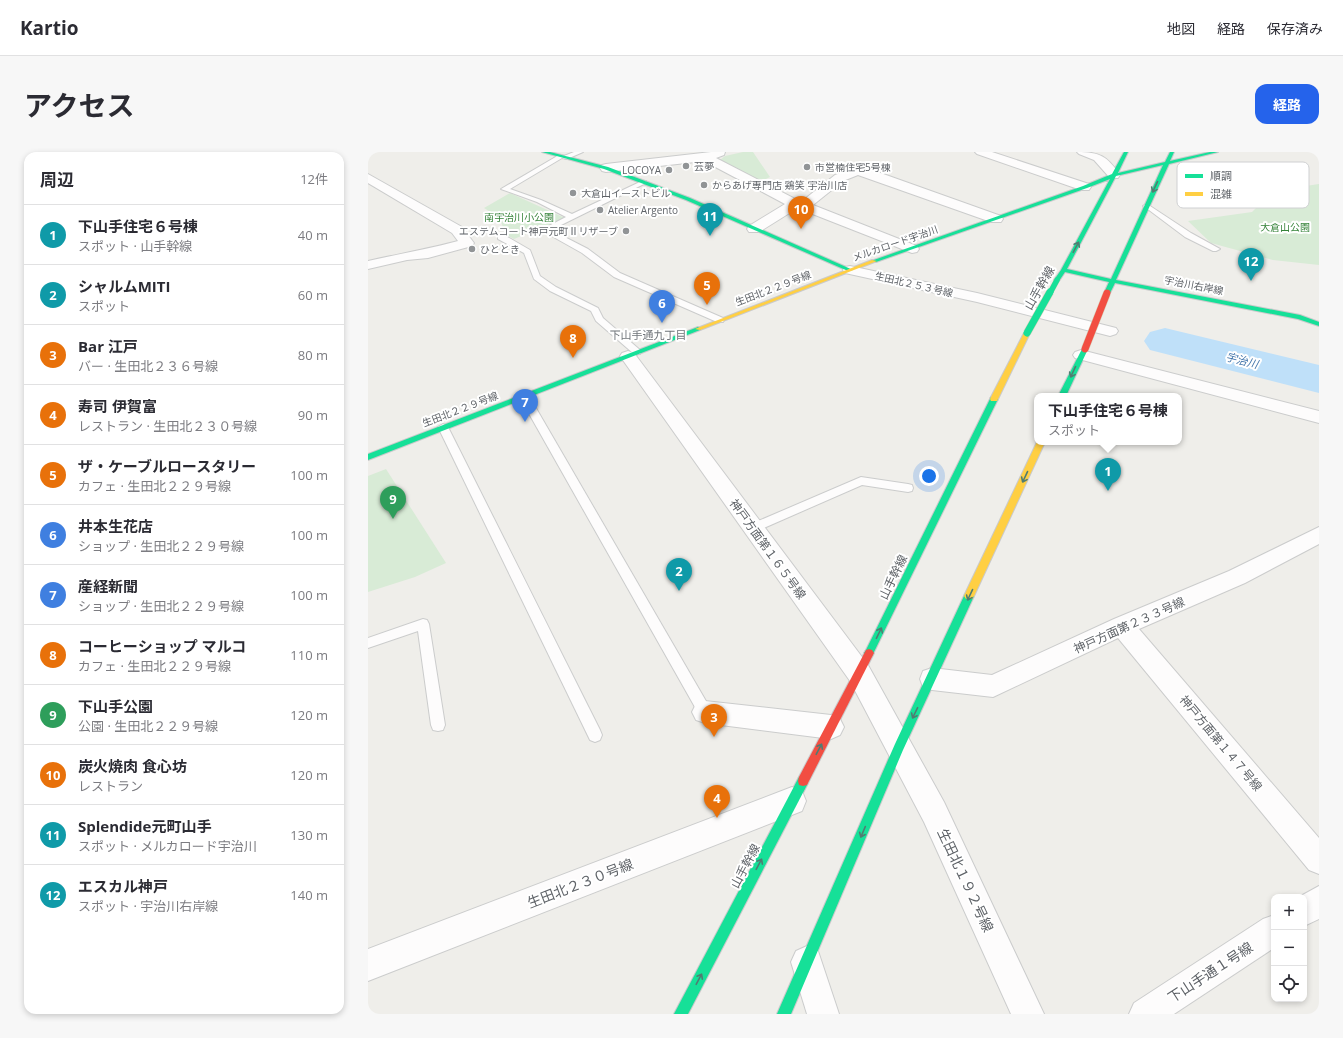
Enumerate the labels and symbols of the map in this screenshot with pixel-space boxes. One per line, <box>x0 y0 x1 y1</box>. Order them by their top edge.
place label: 芸夢 <box>694 159 714 173</box>
place label: 市営楠住宅5号棟 <box>815 160 891 174</box>
marker: 芸夢 <box>681 161 691 171</box>
marker: 市営楠住宅5号棟 <box>802 162 812 172</box>
legend <box>1177 162 1309 208</box>
place label: LOCOYA <box>622 163 662 177</box>
marker: LOCOYA <box>664 165 674 175</box>
text: 順調 <box>1210 168 1232 183</box>
place label: からあげ専門店 鶏笑 宇治川店 <box>712 178 847 192</box>
marker: からあげ専門店 鶏笑 宇治川店 <box>699 180 709 190</box>
one-way arrow <box>1151 181 1158 193</box>
place label: 大倉山イーストビル <box>581 186 671 200</box>
text: 混雑 <box>1210 186 1232 201</box>
marker: 大倉山イーストビル <box>568 188 578 198</box>
pin: 10 <box>788 196 814 229</box>
place label: Atelier Argento <box>608 203 678 217</box>
pin: 11 <box>697 203 723 236</box>
marker: Atelier Argento <box>595 205 605 215</box>
park label: 南宇治川小公園 <box>484 210 554 224</box>
park label: 大倉山公園 <box>1260 220 1310 234</box>
street label: メルカロード宇治川 <box>850 222 940 264</box>
place label: エステムコート神戸元町Ⅱリザーブ <box>459 224 618 238</box>
marker: エステムコート神戸元町Ⅱリザーブ <box>621 226 631 236</box>
one-way arrow <box>1073 241 1080 253</box>
place label: ひととき <box>480 242 520 256</box>
marker: ひととき <box>467 244 477 254</box>
pin: 12 <box>1238 248 1264 281</box>
street label: 山手幹線 <box>1020 263 1058 313</box>
street label: 生田北２２９号線 <box>733 267 813 309</box>
street label: 生田北２５３号線 <box>873 268 955 300</box>
pin: 5 <box>694 272 720 305</box>
street label: 宇治川右岸線 <box>1163 272 1225 298</box>
pin: 6 <box>649 290 675 323</box>
pin: 8 <box>560 325 586 358</box>
district label: 下山手通九丁目 <box>610 327 687 342</box>
water label: 宇治川 <box>1224 349 1261 372</box>
one-way arrow <box>1069 366 1076 378</box>
street label: 生田北２２９号線 <box>420 388 500 430</box>
pin: 7 <box>512 389 538 422</box>
pin: 1 <box>1095 458 1121 491</box>
your location <box>919 466 939 486</box>
one-way arrow <box>1021 471 1028 483</box>
pin: 9 <box>380 486 406 519</box>
street label: 神戸方面第１６５号線 <box>726 495 810 603</box>
street label: 山手幹線 <box>875 552 911 602</box>
pin: 2 <box>666 558 692 591</box>
one-way arrow <box>966 589 973 601</box>
street label: 神戸方面第２３３号線 <box>1071 593 1187 657</box>
one-way arrow <box>876 627 883 639</box>
street label: 神戸方面第１４７号線 <box>1176 692 1266 794</box>
pin: 3 <box>701 704 727 737</box>
one-way arrow <box>911 707 918 719</box>
one-way arrow <box>816 743 824 755</box>
pin: 4 <box>704 785 730 818</box>
street label: 生田北１９２号線 <box>934 825 998 935</box>
one-way arrow <box>858 826 866 838</box>
street label: 山手幹線 <box>726 841 764 891</box>
street label: 生田北２３０号線 <box>524 854 636 912</box>
one-way arrow <box>756 858 764 870</box>
street label: 下山手通１号線 <box>1164 937 1256 1007</box>
one-way arrow <box>696 974 704 986</box>

